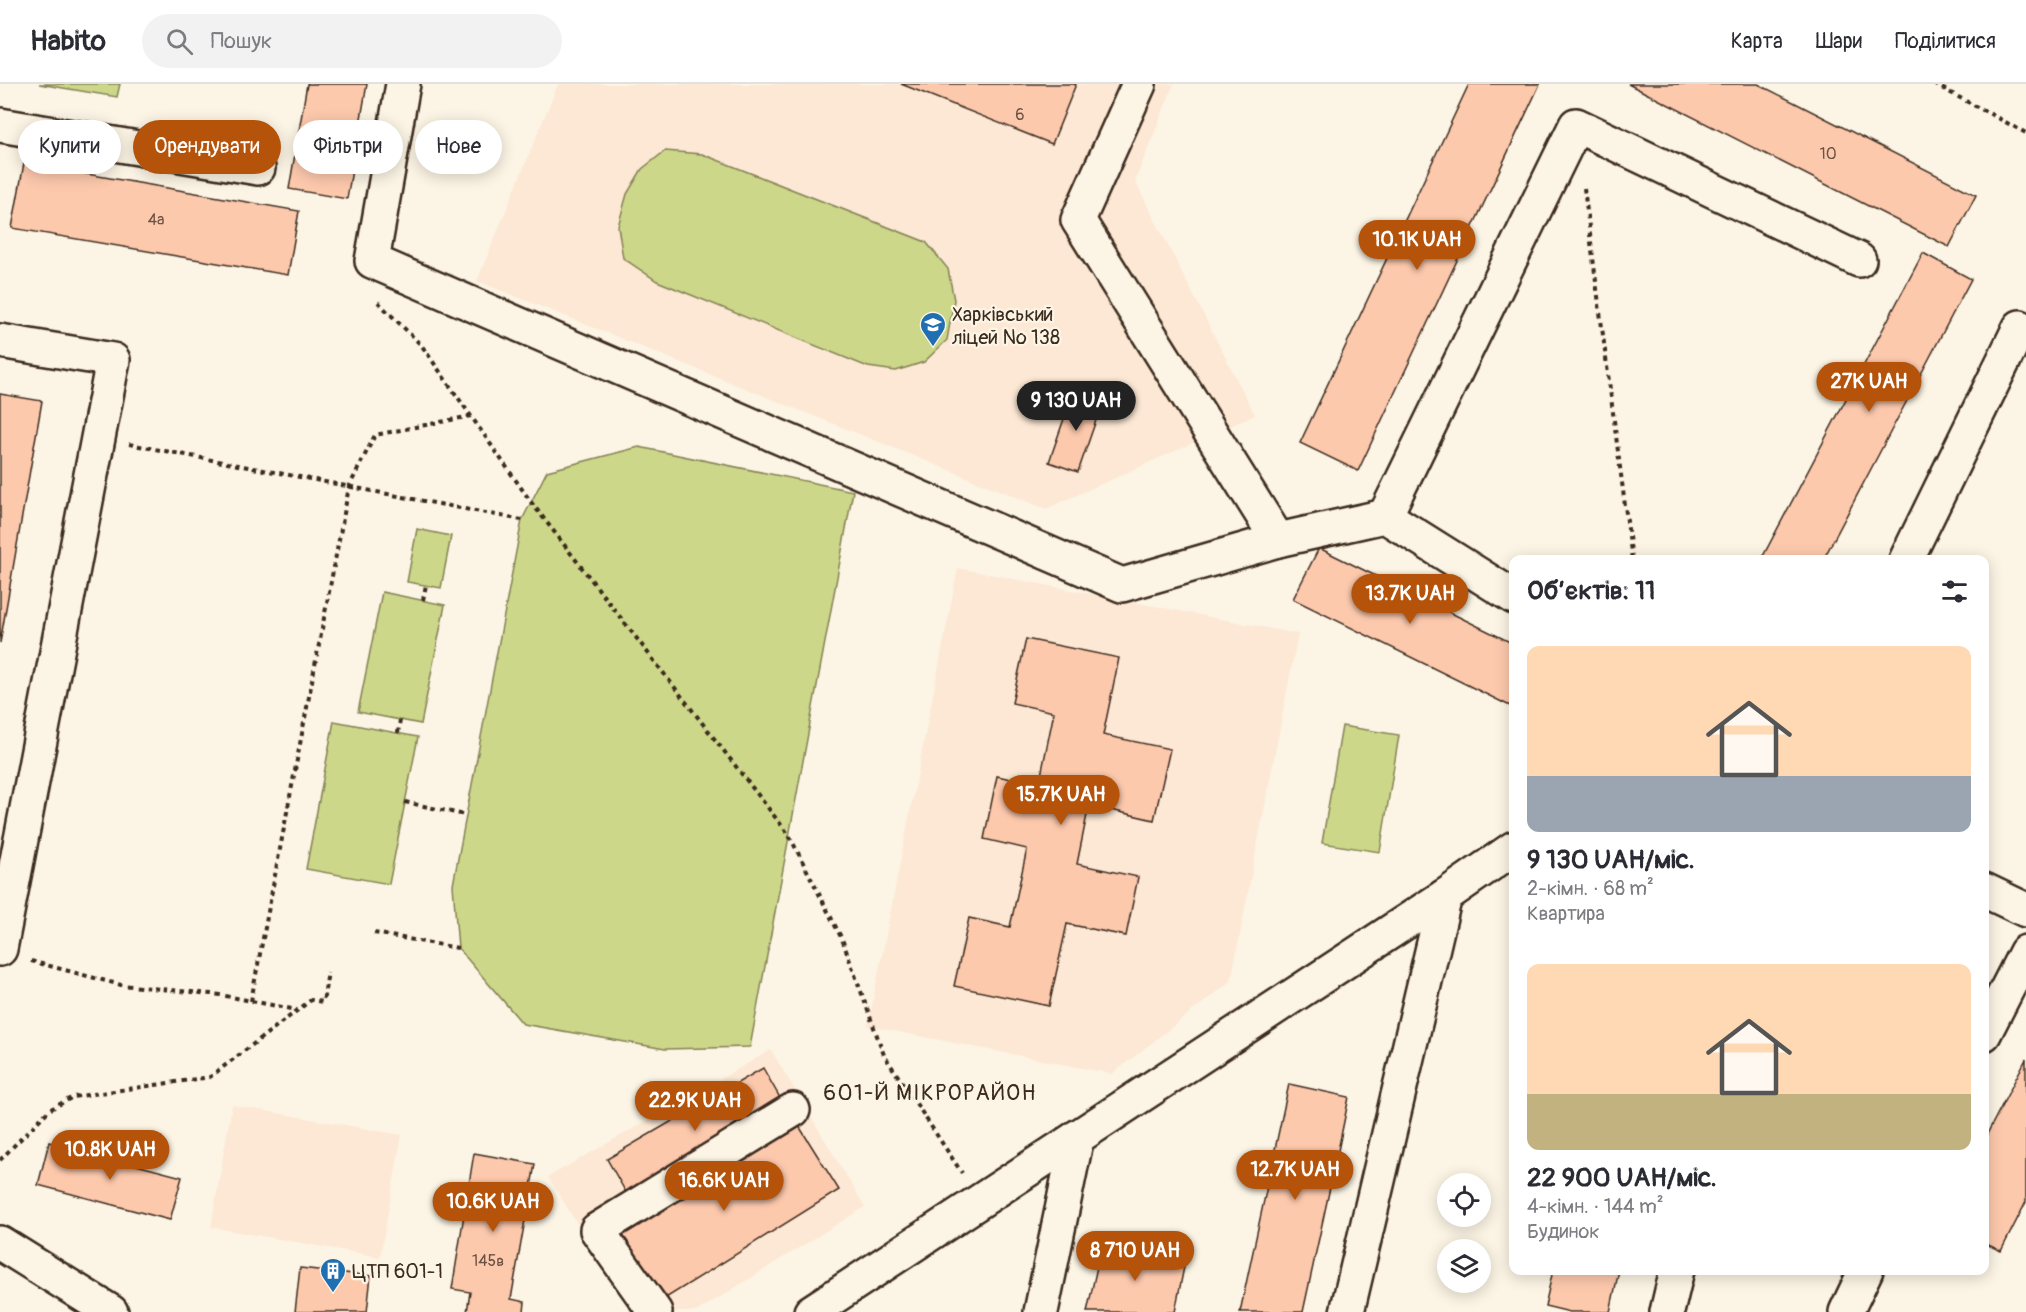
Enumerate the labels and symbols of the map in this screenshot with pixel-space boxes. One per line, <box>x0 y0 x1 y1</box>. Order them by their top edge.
house number: 6 <box>1015 105 1025 125</box>
house number: 10 <box>1819 144 1837 164</box>
house number: 4а <box>148 210 164 230</box>
pin: 10.1K UAH <box>1348 220 1486 271</box>
place label: Харківський ліцей № 138 <box>952 302 1060 350</box>
school or university icon: Харківський ліцей № 138 <box>918 310 948 348</box>
pin: 27K UAH <box>1814 362 1924 413</box>
pin: 9 130 UAH <box>1007 381 1145 432</box>
pin: 13.7K UAH <box>1341 574 1479 625</box>
pin: 15.7K UAH <box>992 775 1130 826</box>
district label: 601-Й МІКРОРАЙОН <box>823 1079 1037 1107</box>
pin: 22.9K UAH <box>626 1081 764 1132</box>
pin: 10.8K UAH <box>41 1130 179 1181</box>
pin: 12.7K UAH <box>1226 1150 1364 1201</box>
pin: 16.6K UAH <box>655 1161 793 1212</box>
pin: 10.6K UAH <box>424 1182 562 1233</box>
pin: 8 710 UAH <box>1066 1231 1204 1282</box>
house number: 145в <box>472 1251 504 1271</box>
building icon: ЦТП 601-1 <box>318 1256 348 1294</box>
place label: ЦТП 601-1 <box>352 1259 443 1284</box>

